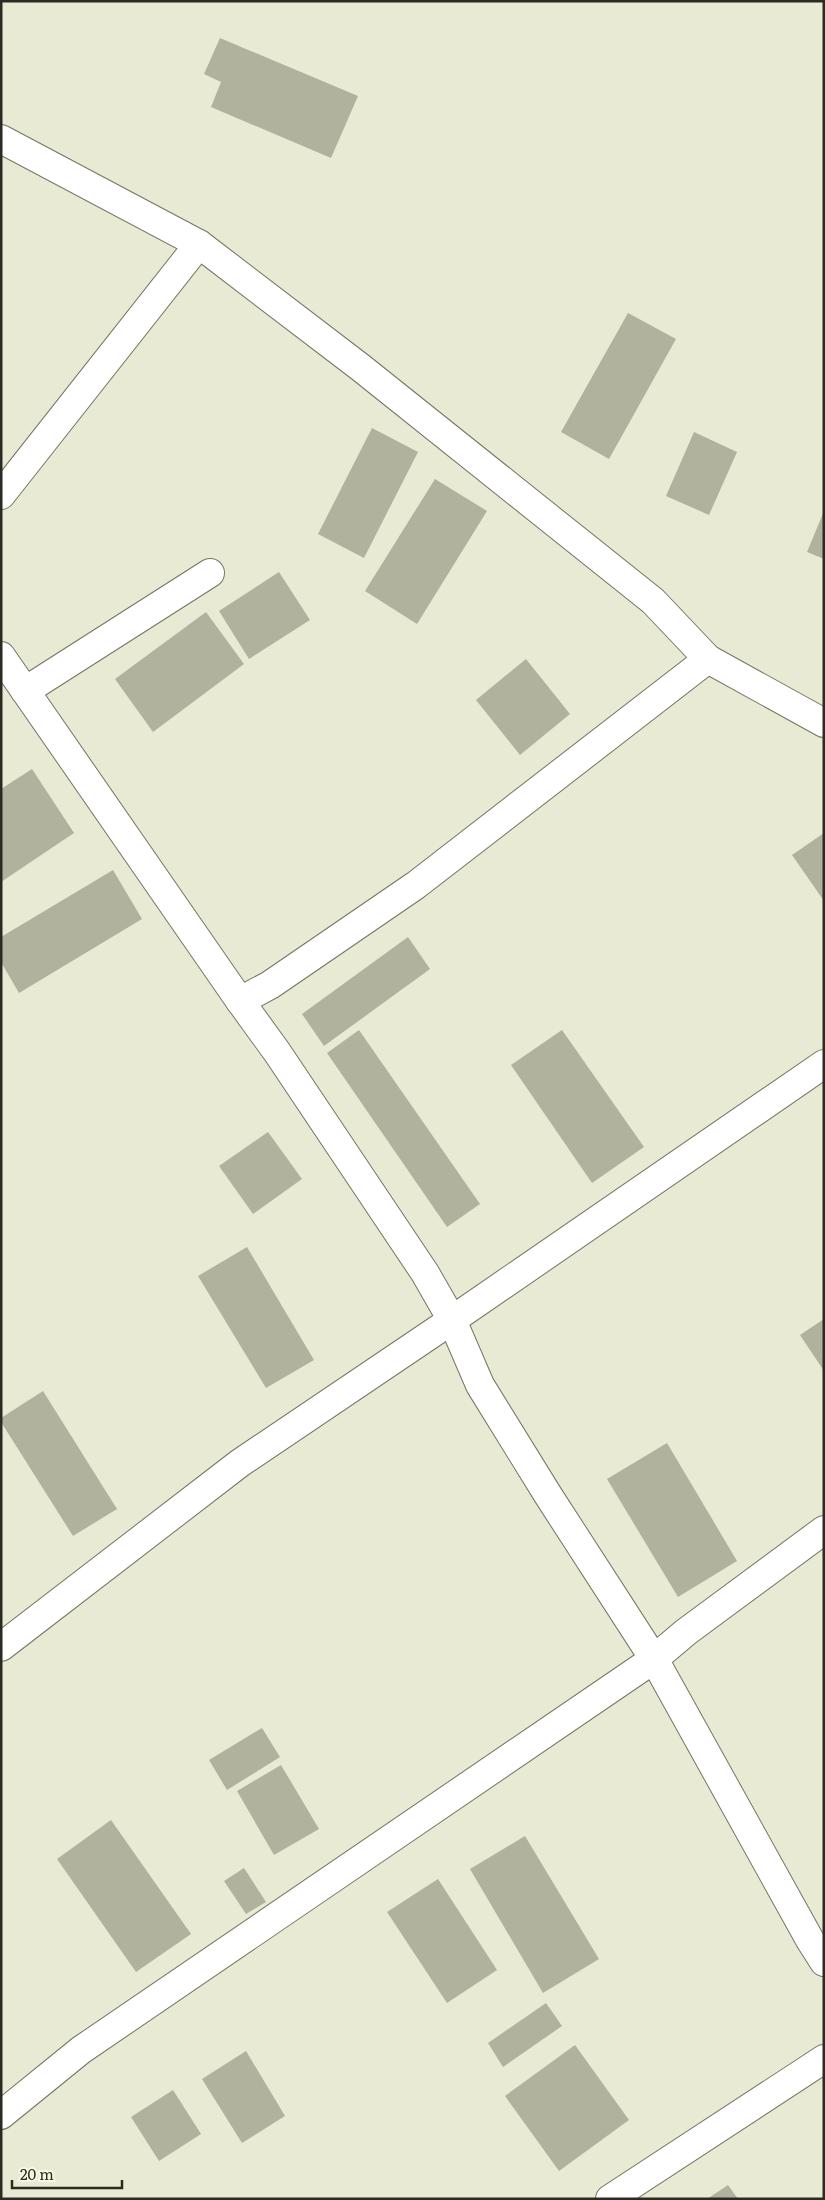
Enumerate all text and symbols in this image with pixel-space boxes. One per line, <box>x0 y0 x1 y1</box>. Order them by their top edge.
scale bar <box>12 2158 122 2190</box>
text: 20 m <box>20 2162 54 2185</box>

